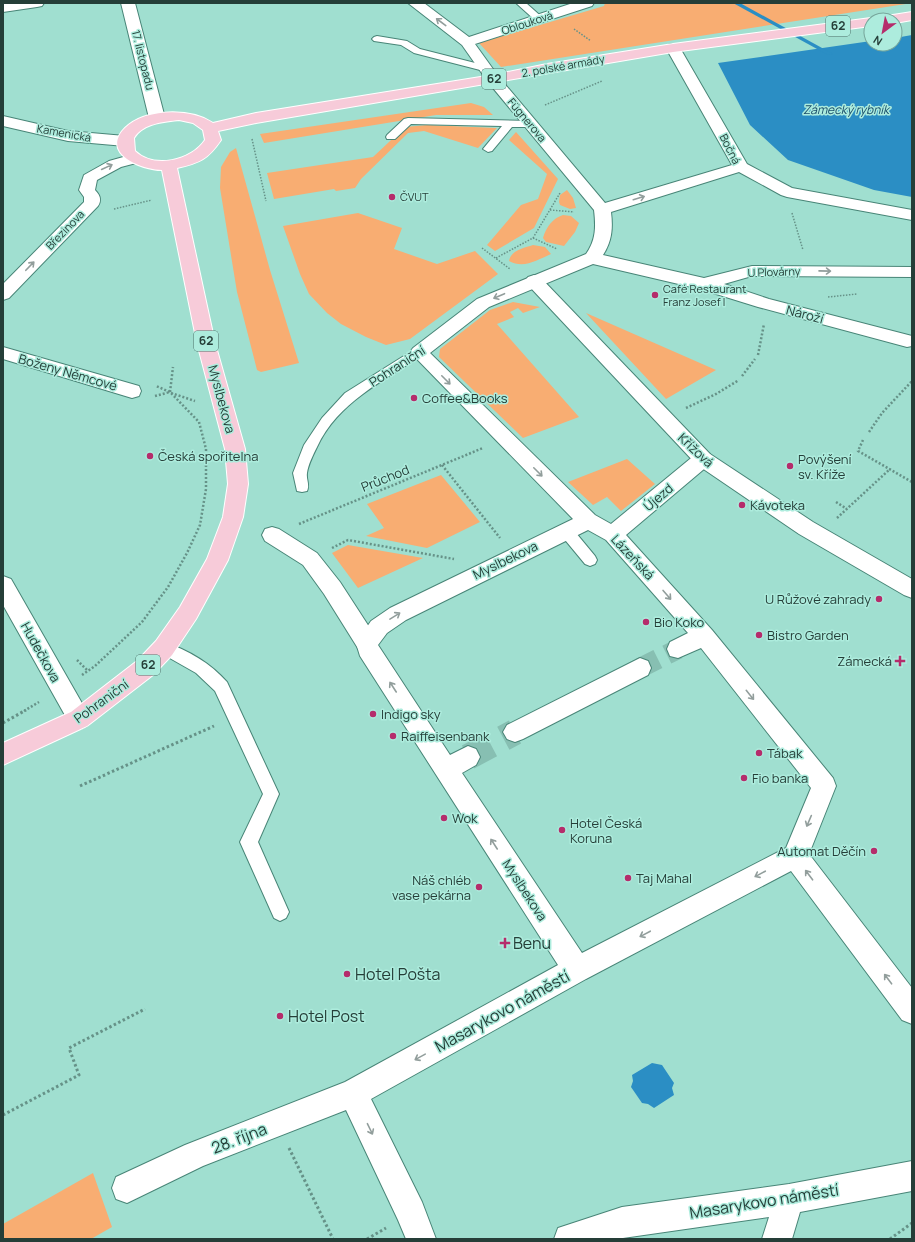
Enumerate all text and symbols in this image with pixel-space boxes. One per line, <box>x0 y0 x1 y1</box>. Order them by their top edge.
street label: Oblouková <box>499 7 554 38</box>
north arrow <box>863 12 903 52</box>
road number: 62 <box>826 16 850 36</box>
one-way arrow <box>435 18 446 27</box>
street label: 17. listopadu <box>129 28 158 91</box>
text: N <box>870 32 885 49</box>
street label: 2. polské armády <box>520 51 606 80</box>
road number: 62 <box>482 69 506 89</box>
street label: Fügnerova <box>505 95 550 145</box>
water label: Zámecký rybník <box>803 101 891 118</box>
street label: Kamenická <box>36 120 92 145</box>
street label: Bočná <box>717 131 744 166</box>
one-way arrow <box>101 163 113 170</box>
place label: ČVUT <box>400 189 429 204</box>
marker: ČVUT <box>387 192 397 202</box>
one-way arrow <box>633 194 646 201</box>
street label: Březinova <box>42 207 87 253</box>
one-way arrow <box>25 261 35 271</box>
street label: U Plovárny <box>747 263 801 280</box>
one-way arrow <box>818 267 831 275</box>
place label: Café Restaurant Franz Josef I <box>663 281 747 309</box>
marker: Café Restaurant Franz Josef I <box>650 290 660 300</box>
one-way arrow <box>493 293 505 301</box>
street label: Nároží <box>784 300 826 328</box>
road number: 62 <box>194 331 218 351</box>
street label: Pohraniční <box>365 341 429 391</box>
street label: Boženy Němcové <box>16 349 120 395</box>
street label: Myslbekova <box>204 363 240 435</box>
one-way arrow <box>441 375 451 385</box>
place label: Coffee&Books <box>422 389 508 407</box>
marker: Coffee&Books <box>409 393 419 403</box>
street label: Křížová <box>674 429 718 471</box>
place label: Česká spořitelna <box>158 447 258 465</box>
place label: Povýšení sv. Kříže <box>798 450 852 483</box>
marker: Česká spořitelna <box>145 451 155 461</box>
street label: Průchod <box>358 460 412 496</box>
marker: Povýšení sv. Kříže <box>785 461 795 471</box>
one-way arrow <box>533 467 543 477</box>
street label: Újezd <box>639 479 677 515</box>
place label: Kávoteka <box>750 496 805 514</box>
marker: Kávoteka <box>737 500 747 510</box>
street label: Lázeňská <box>607 530 659 584</box>
street label: Myslbekova <box>470 537 540 583</box>
one-way arrow <box>662 590 672 600</box>
place label: U Růžové zahrady <box>765 590 871 608</box>
marker: U Růžové zahrady <box>874 594 884 604</box>
one-way arrow <box>389 612 400 620</box>
place label: Bio Koko <box>654 613 704 631</box>
marker: Bio Koko <box>641 617 651 627</box>
street label: Hudečkova <box>17 619 65 685</box>
place label: Bistro Garden <box>767 626 849 644</box>
marker: Bistro Garden <box>754 630 764 640</box>
place label: Zámecká <box>837 652 892 670</box>
road number: 62 <box>136 655 160 675</box>
marker: Zámecká <box>895 656 905 666</box>
street label: Pohraniční <box>70 675 132 727</box>
one-way arrow <box>389 682 397 693</box>
one-way arrow <box>746 689 755 700</box>
place label: Indigo sky <box>381 705 441 723</box>
marker: Indigo sky <box>368 709 378 719</box>
place label: Raiffeisenbank <box>401 727 490 745</box>
marker: Raiffeisenbank <box>388 731 398 741</box>
place label: Tábak <box>767 744 803 762</box>
marker: Tábak <box>754 748 764 758</box>
place label: Fio banka <box>752 769 808 787</box>
marker: Fio banka <box>739 773 749 783</box>
place label: Wok <box>452 809 478 827</box>
marker: Wok <box>439 813 449 823</box>
place label: Hotel Česká Koruna <box>570 814 642 847</box>
one-way arrow <box>805 814 812 826</box>
marker: Hotel Česká Koruna <box>557 825 567 835</box>
one-way arrow <box>490 838 498 849</box>
place label: Automat Děčín <box>777 842 866 860</box>
marker: Automat Děčín <box>869 846 879 856</box>
street label: Myslbekova <box>498 856 552 924</box>
place label: Taj Mahal <box>636 869 692 887</box>
one-way arrow <box>805 870 814 881</box>
place label: Náš chléb vase pekárna <box>392 871 471 904</box>
one-way arrow <box>754 871 766 878</box>
marker: Taj Mahal <box>623 873 633 883</box>
marker: Náš chléb vase pekárna <box>474 882 484 892</box>
one-way arrow <box>639 931 651 938</box>
place label: Benu <box>513 932 551 954</box>
marker: Benu <box>500 938 510 948</box>
place label: Hotel Pošta <box>355 963 440 985</box>
street label: Masarykovo náměstí <box>431 965 574 1057</box>
marker: Hotel Pošta <box>342 969 352 979</box>
one-way arrow <box>884 973 893 984</box>
place label: Hotel Post <box>288 1005 365 1027</box>
marker: Hotel Post <box>275 1011 285 1021</box>
one-way arrow <box>414 1053 426 1061</box>
street label: 28. října <box>208 1117 270 1159</box>
one-way arrow <box>367 1122 374 1134</box>
street label: Masarykovo náměstí <box>688 1178 841 1224</box>

